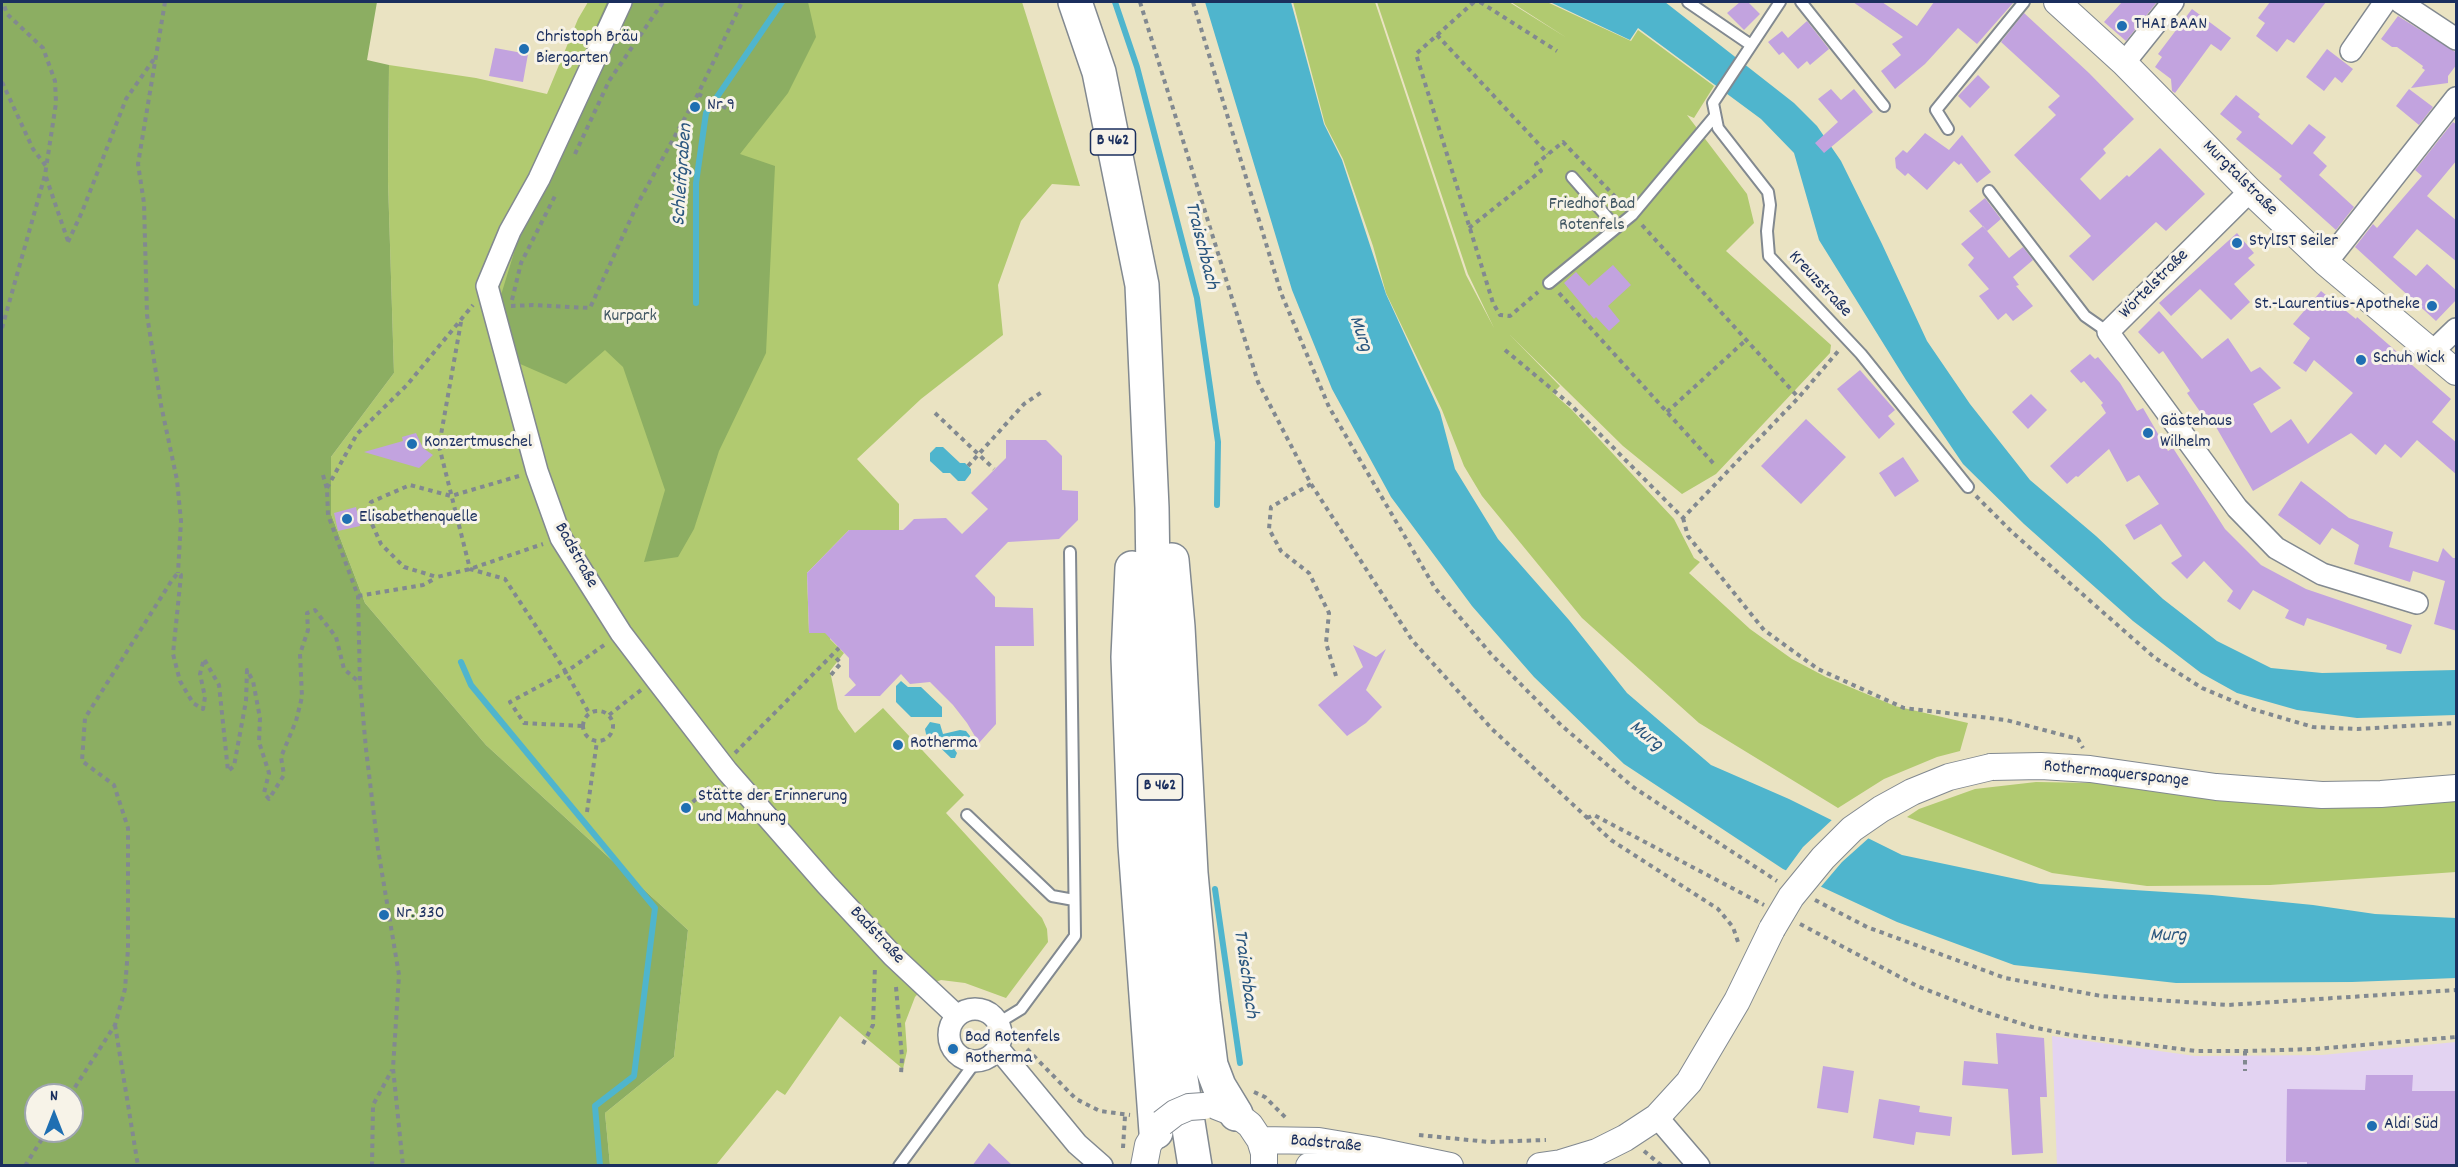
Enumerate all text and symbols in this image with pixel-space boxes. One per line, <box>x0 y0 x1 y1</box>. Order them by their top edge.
place label: THAI BAAN <box>2134 15 2207 37</box>
marker: THAI BAAN <box>2115 19 2129 33</box>
place label: Christoph Bräu Biergarten <box>536 28 638 70</box>
marker: Christoph Bräu Biergarten <box>517 42 531 56</box>
place label: Nr 9 <box>707 96 735 118</box>
marker: Nr 9 <box>688 100 702 114</box>
water label: Schleifgraben <box>668 123 700 227</box>
road number: B 462 <box>1090 129 1136 155</box>
street label: Murgtalstraße <box>2197 137 2281 221</box>
park label: Friedhof Bad Rotenfels <box>1549 195 1635 238</box>
water label: Traischbach <box>1178 200 1222 292</box>
place label: StylIST Seiler <box>2249 232 2338 254</box>
marker: StylIST Seiler <box>2230 236 2244 250</box>
street label: Wörtelstraße <box>2116 246 2194 324</box>
street label: Kreuzstraße <box>1783 247 1855 323</box>
place label: St.-Laurentius-Apotheke <box>2254 295 2420 317</box>
marker: St.-Laurentius-Apotheke <box>2425 299 2439 313</box>
park label: Kurpark <box>603 307 657 329</box>
water label: Murg <box>1342 313 1376 355</box>
place label: Schuh Wick <box>2373 349 2445 371</box>
marker: Schuh Wick <box>2354 353 2368 367</box>
place label: Gästehaus Wilhelm <box>2160 412 2232 454</box>
marker: Gästehaus Wilhelm <box>2141 426 2155 440</box>
place label: Konzertmuschel <box>424 433 532 455</box>
marker: Konzertmuschel <box>405 437 419 451</box>
place label: Elisabethenquelle <box>359 508 478 530</box>
marker: Elisabethenquelle <box>340 512 354 526</box>
street label: Badstraße <box>548 520 602 592</box>
water label: Murg <box>1623 716 1667 758</box>
place label: Rotherma <box>910 734 977 756</box>
marker: Rotherma <box>891 738 905 752</box>
street label: Rothermaquerspange <box>2042 757 2190 793</box>
road number: B 462 <box>1138 774 1182 800</box>
place label: Stätte der Erinnerung und Mahnung <box>698 787 847 830</box>
marker: Stätte der Erinnerung und Mahnung <box>679 801 693 815</box>
street label: Badstraße <box>844 903 908 969</box>
place label: Nr. 330 <box>396 904 444 926</box>
marker: Nr. 330 <box>377 908 391 922</box>
water label: Murg <box>2150 925 2186 949</box>
water label: Traischbach <box>1226 928 1262 1020</box>
place label: Bad Rotenfels Rotherma <box>965 1028 1060 1070</box>
marker: Bad Rotenfels Rotherma <box>946 1042 960 1056</box>
north arrow <box>24 1083 84 1143</box>
text: N <box>50 1085 58 1108</box>
place label: Aldi Süd <box>2384 1115 2438 1137</box>
marker: Aldi Süd <box>2365 1119 2379 1133</box>
street label: Badstraße <box>1290 1131 1362 1159</box>

